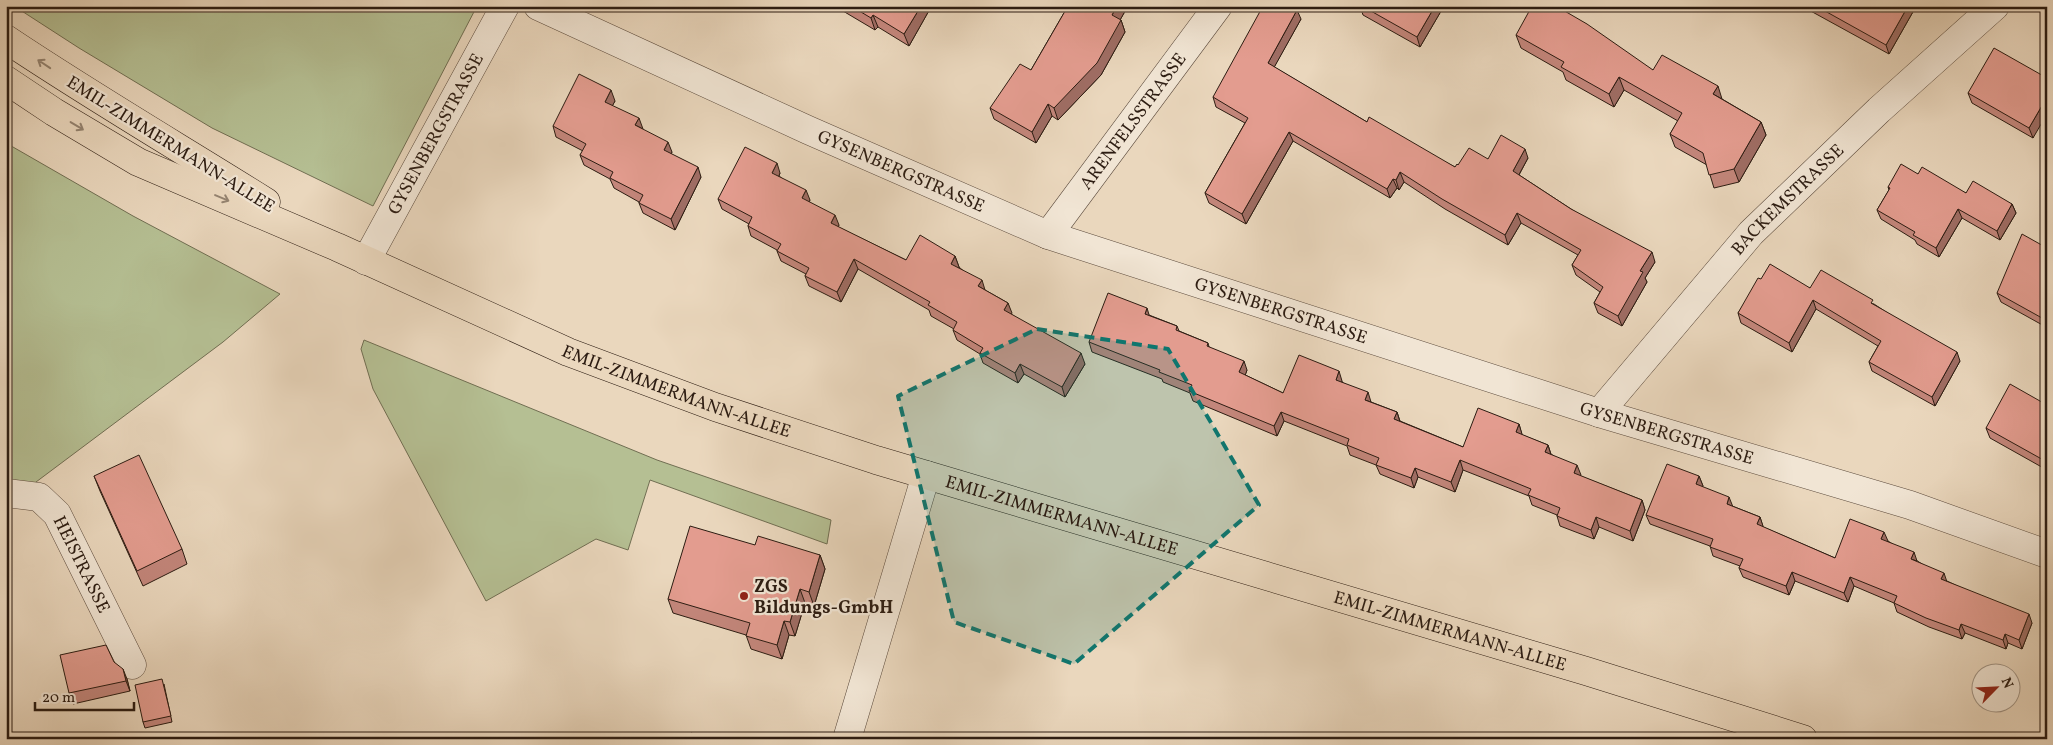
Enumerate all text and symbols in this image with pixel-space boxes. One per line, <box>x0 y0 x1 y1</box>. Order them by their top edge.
street label: ARENFELSSTRASSE <box>1075 48 1193 196</box>
street label: GYSENBERGSTRASSE <box>383 49 491 220</box>
one-way arrow <box>37 59 51 69</box>
street label: EMIL-ZIMMERMANN-ALLEE <box>61 71 279 220</box>
one-way arrow <box>69 121 83 131</box>
street label: GYSENBERGSTRASSE <box>813 125 988 220</box>
street label: BACKEMSTRASSE <box>1726 139 1850 261</box>
one-way arrow <box>214 193 229 203</box>
street label: GYSENBERGSTRASSE <box>1191 272 1370 351</box>
street label: EMIL-ZIMMERMANN-ALLEE <box>557 340 794 445</box>
street label: GYSENBERGSTRASSE <box>1576 397 1757 472</box>
street label: EMIL-ZIMMERMANN-ALLEE <box>942 470 1181 563</box>
street label: HEISTRASSE <box>46 512 115 618</box>
place label: ZGS Bildungs-GmbH <box>754 575 893 621</box>
street label: EMIL-ZIMMERMANN-ALLEE <box>1330 586 1569 679</box>
marker: ZGS Bildungs-GmbH <box>738 590 750 602</box>
north arrow <box>1970 662 2020 712</box>
text: N <box>1996 675 2017 692</box>
scale bar <box>35 680 134 712</box>
text: 20 m <box>42 688 75 709</box>

